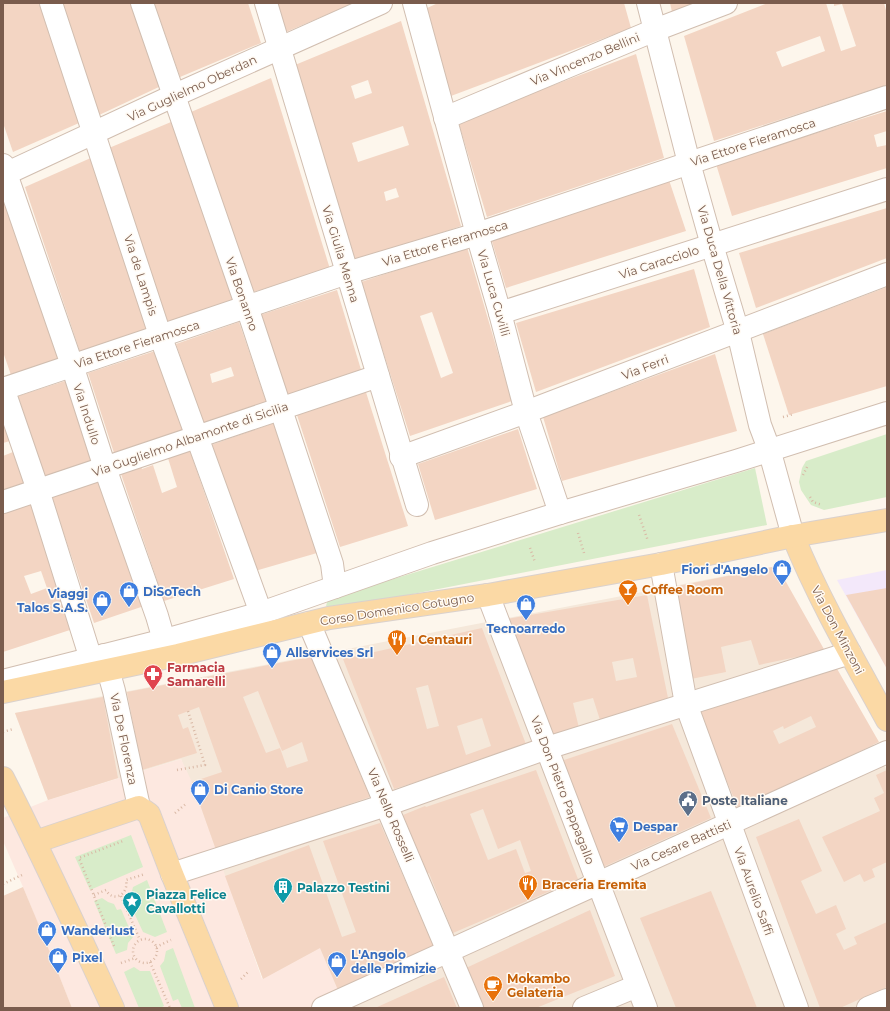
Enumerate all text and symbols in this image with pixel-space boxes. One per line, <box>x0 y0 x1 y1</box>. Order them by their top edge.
street label: Via Vincenzo Bellini <box>528 29 642 89</box>
street label: Via Guglielmo Oberdan <box>125 51 259 125</box>
street label: Via Ettore Fieramosca <box>688 115 818 169</box>
street label: Via Giulia Menna <box>319 204 363 304</box>
street label: Via Duca Della Vittoria <box>694 204 746 336</box>
street label: Via Ettore Fieramosca <box>380 217 510 269</box>
street label: Via de Lampis <box>121 233 161 318</box>
street label: Via Caracciolo <box>617 242 701 282</box>
street label: Via Luca Cuvilli <box>474 248 514 338</box>
street label: Via Bonanno <box>222 255 262 333</box>
street label: Via Ettore Fieramosca <box>72 317 202 371</box>
street label: Via Ferri <box>619 351 671 383</box>
street label: Via Indullo <box>70 381 104 447</box>
street label: Via Guglielmo Albamonte di Sicilia <box>90 398 290 480</box>
shop icon: Fiori d'Angelo <box>771 558 793 586</box>
place label: Fiori d'Angelo <box>681 562 768 577</box>
bar icon: Coffee Room <box>617 578 639 606</box>
shop icon: DiSoTech <box>118 580 140 608</box>
place label: Coffee Room <box>642 582 723 597</box>
street label: Via Don Minzoni <box>808 583 868 677</box>
place label: DiSoTech <box>143 584 201 599</box>
place label: Viaggi Talos S.A.S. <box>17 586 88 615</box>
shop icon: Viaggi Talos S.A.S. <box>91 589 113 617</box>
street label: Corso Domenico Cotugno <box>319 589 475 629</box>
shop icon: Tecnoarredo <box>515 593 537 621</box>
place label: Tecnoarredo <box>487 621 566 636</box>
restaurant icon: I Centauri <box>386 628 408 656</box>
place label: I Centauri <box>411 632 472 647</box>
shop icon: Allservices Srl <box>261 641 283 669</box>
place label: Allservices Srl <box>285 645 373 660</box>
place label: Farmacia Samarelli <box>167 660 226 689</box>
pharmacy icon: Farmacia Samarelli <box>142 663 164 691</box>
street label: Via De Florenza <box>107 692 141 786</box>
street label: Via Don Pietro Pappagallo <box>528 714 598 866</box>
street label: Via Nello Rosselli <box>364 766 418 864</box>
shop icon: Di Canio Store <box>189 778 211 806</box>
place label: Di Canio Store <box>214 782 304 797</box>
public building icon: Poste Italiane <box>677 789 699 817</box>
place label: Poste Italiane <box>702 793 788 808</box>
supermarket icon: Despar <box>608 815 630 843</box>
street label: Via Cesare Battisti <box>629 816 733 874</box>
place label: Despar <box>633 819 678 834</box>
street label: Via Aurelio Saffi <box>731 845 777 937</box>
restaurant icon: Braceria Eremita <box>517 873 539 901</box>
building icon: Palazzo Testini <box>272 876 294 904</box>
place label: Braceria Eremita <box>542 877 647 892</box>
place label: Palazzo Testini <box>297 880 390 895</box>
place label: Piazza Felice Cavallotti <box>146 887 227 916</box>
place icon: Piazza Felice Cavallotti <box>121 890 143 918</box>
shop icon: Wanderlust <box>36 919 58 947</box>
place label: Wanderlust <box>61 923 135 938</box>
shop icon: Pixel <box>47 946 69 974</box>
place label: L'Angolo delle Primizie <box>351 947 437 976</box>
place label: Pixel <box>72 950 103 965</box>
shop icon: L'Angolo delle Primizie <box>326 950 348 978</box>
place label: Mokambo Gelateria <box>507 971 570 1000</box>
cafe icon: Mokambo Gelateria <box>482 974 504 1002</box>

